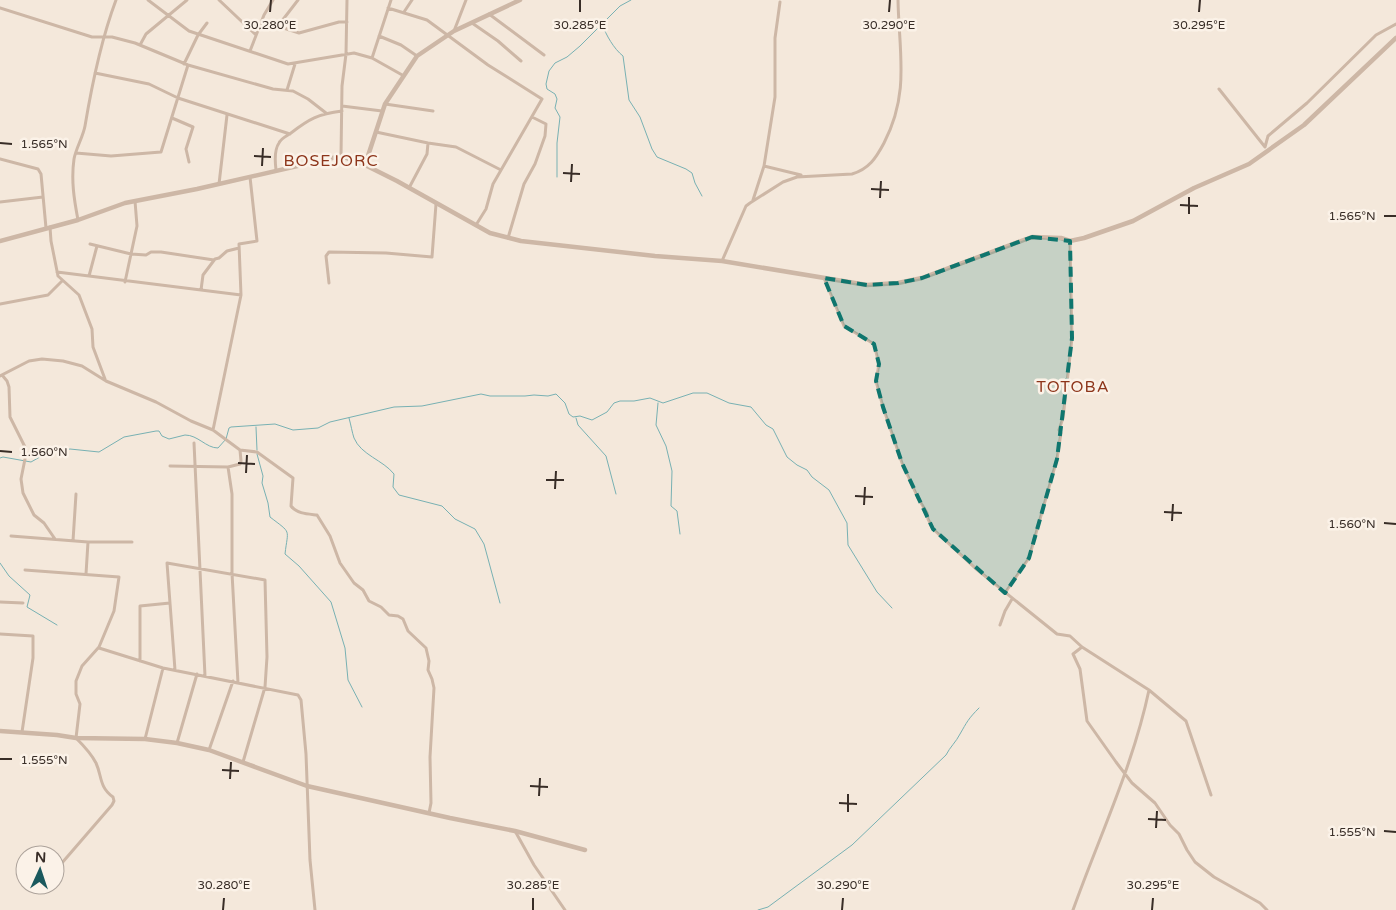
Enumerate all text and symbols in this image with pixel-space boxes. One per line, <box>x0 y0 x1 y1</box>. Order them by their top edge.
text: 30.280°E <box>244 18 297 32</box>
text: 30.285°E <box>554 18 607 32</box>
text: 30.290°E <box>863 18 916 32</box>
text: 30.295°E <box>1173 18 1226 32</box>
text: 1.565°N <box>20 137 68 151</box>
district label: BOSEJORC <box>283 151 379 171</box>
text: 1.565°N <box>1328 209 1376 223</box>
district label: TOTOBA <box>1036 377 1110 397</box>
text: 1.560°N <box>20 445 68 459</box>
text: 1.560°N <box>1328 517 1376 531</box>
text: 1.555°N <box>20 753 68 767</box>
text: 1.555°N <box>1328 825 1376 839</box>
north arrow <box>15 845 65 895</box>
text: N <box>35 849 47 866</box>
text: 30.280°E <box>198 878 251 892</box>
text: 30.285°E <box>507 878 560 892</box>
text: 30.290°E <box>817 878 870 892</box>
text: 30.295°E <box>1127 878 1180 892</box>

